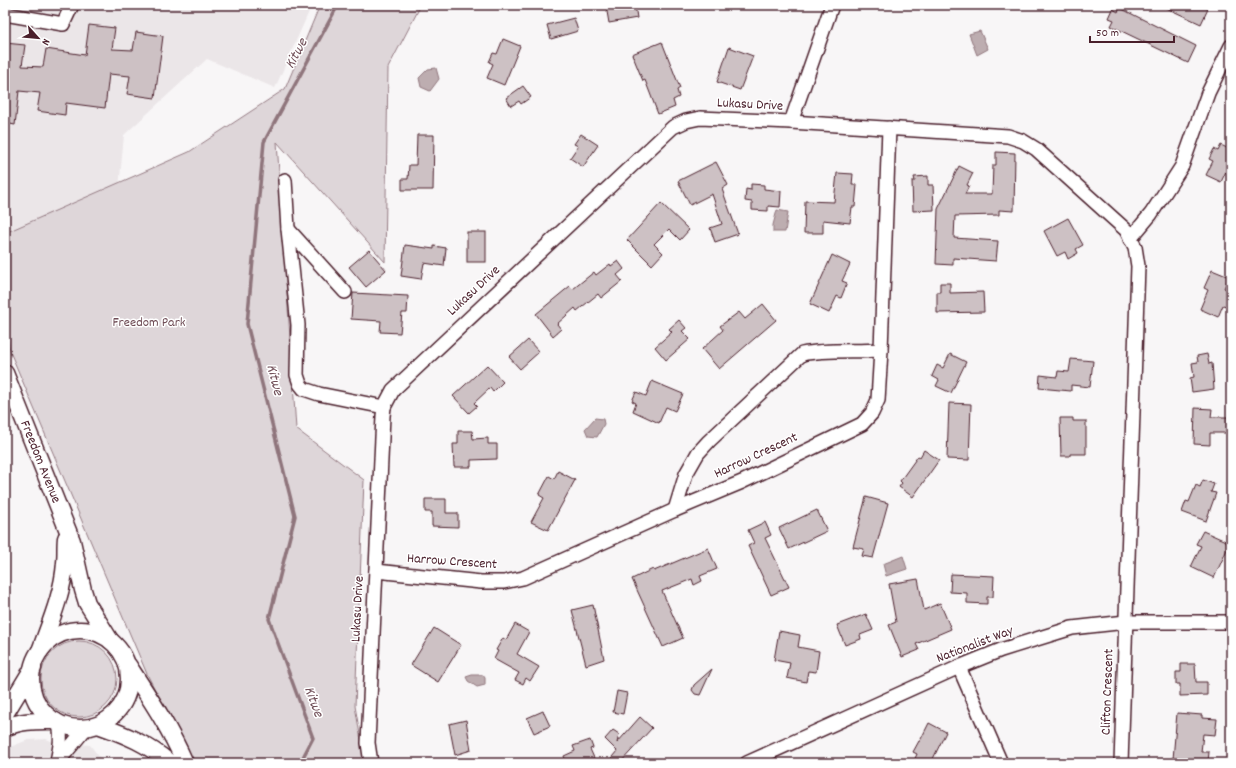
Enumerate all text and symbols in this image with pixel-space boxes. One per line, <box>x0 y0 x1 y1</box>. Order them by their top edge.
north arrow <box>18 18 58 58</box>
scale bar <box>1090 18 1174 44</box>
text: 50 m <box>1096 25 1119 42</box>
water label: Kitwe <box>280 34 315 73</box>
text: N <box>37 36 53 48</box>
street label: Lukasu Drive <box>716 93 784 117</box>
street label: Lukasu Drive <box>443 261 505 321</box>
park label: Freedom Park <box>112 313 186 333</box>
water label: Kitwe <box>260 362 289 399</box>
street label: Freedom Avenue <box>14 418 66 506</box>
street label: Harrow Crescent <box>711 428 801 484</box>
street label: Harrow Crescent <box>406 549 498 575</box>
street label: Lukasu Drive <box>346 575 370 643</box>
street label: Nationalist Way <box>934 621 1017 669</box>
street label: Clifton Crescent <box>1096 648 1120 736</box>
water label: Kitwe <box>297 683 329 722</box>

